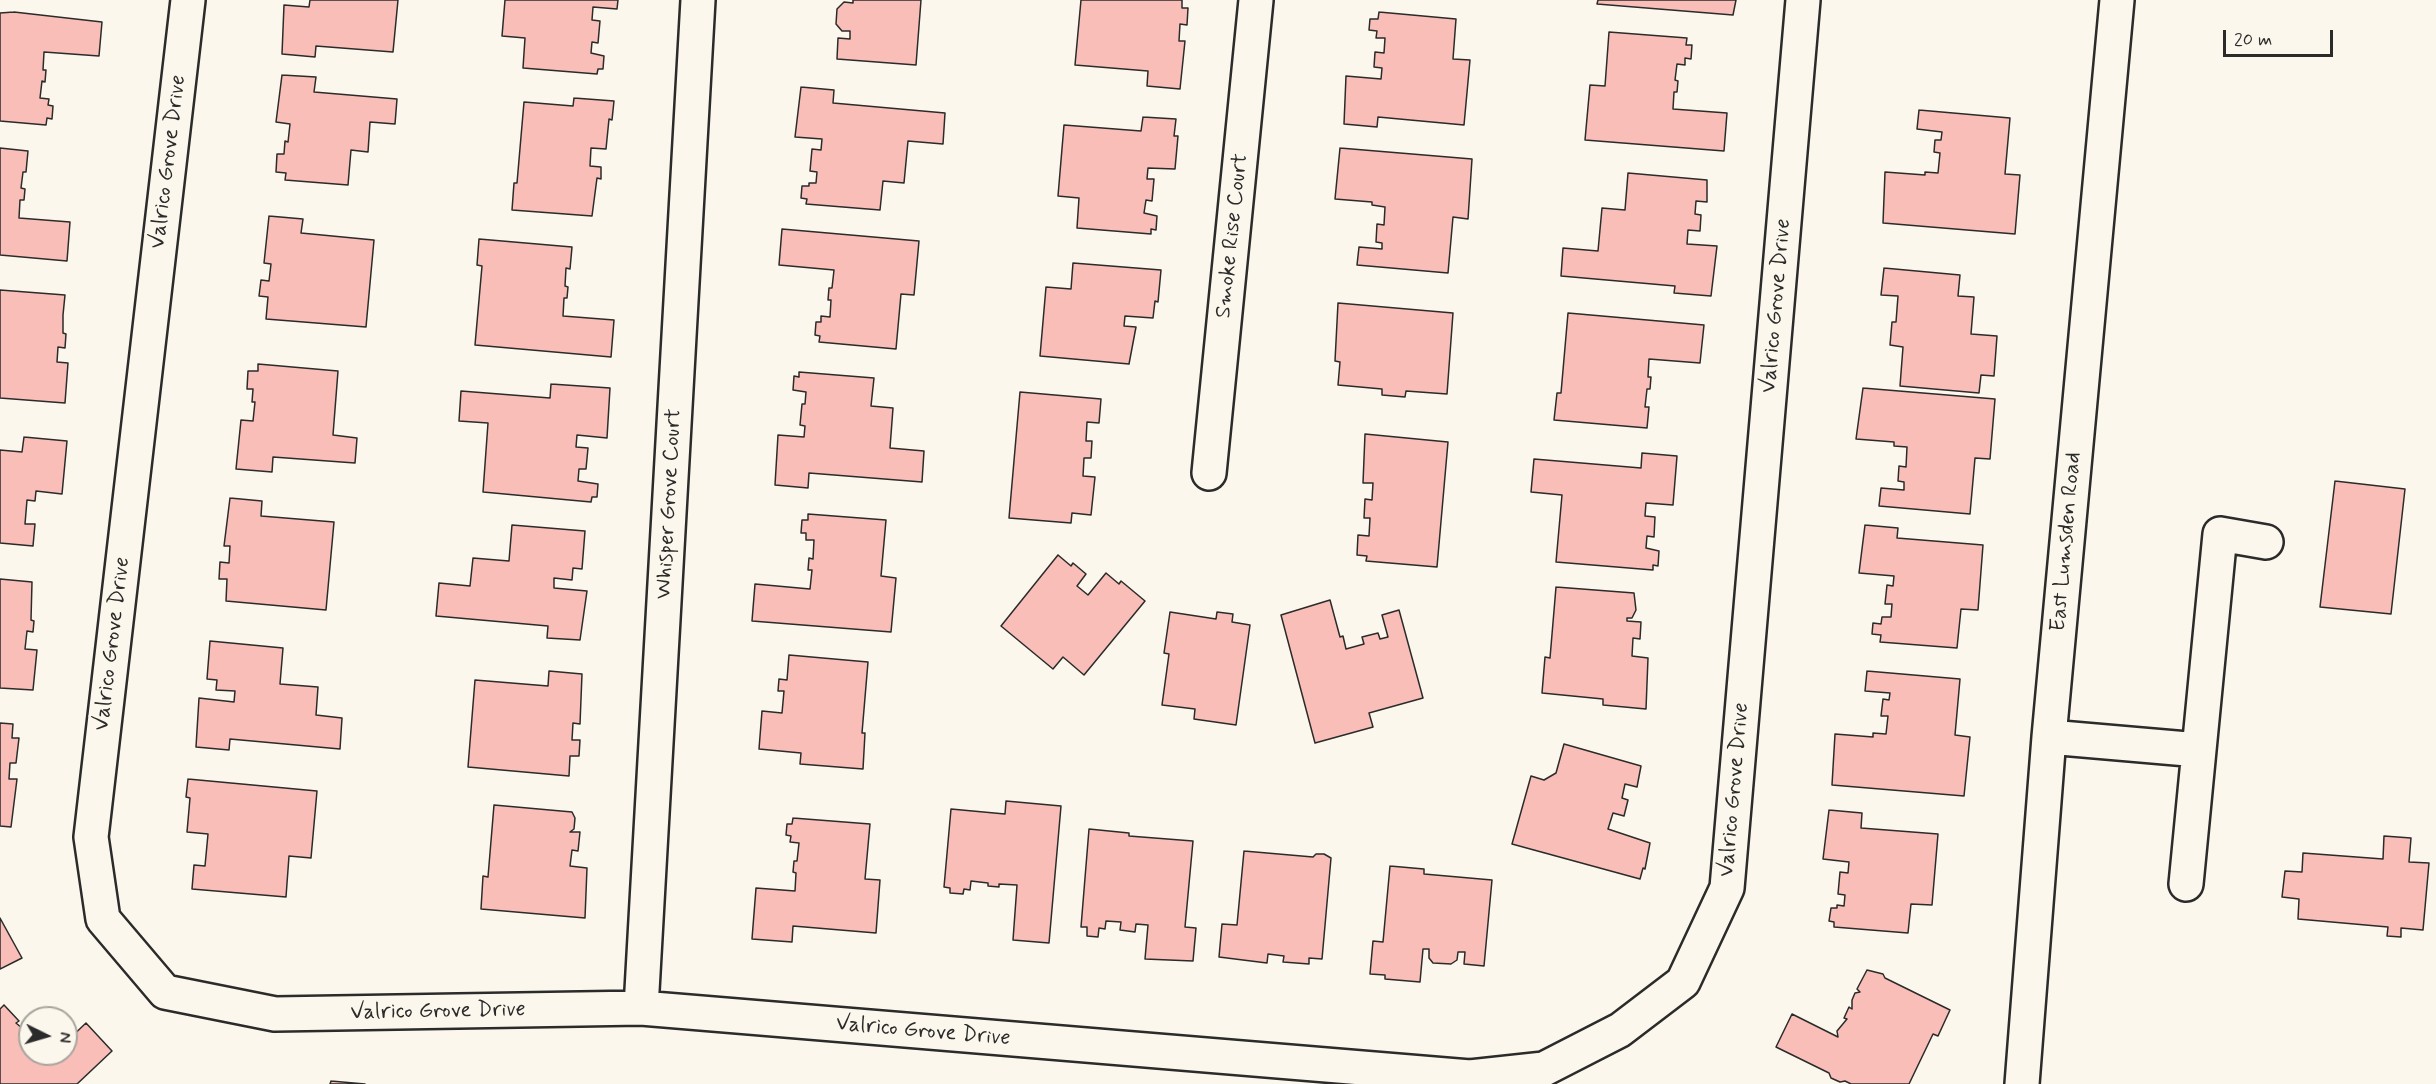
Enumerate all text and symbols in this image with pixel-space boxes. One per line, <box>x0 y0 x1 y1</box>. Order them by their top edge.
scale bar <box>2226 18 2336 56</box>
text: 20 m <box>2234 28 2272 52</box>
street label: Valrico Grove Drive <box>145 74 193 250</box>
street label: Smoke Rise Court <box>1211 152 1255 320</box>
street label: Valrico Grove Drive <box>1756 218 1798 394</box>
street label: Whisper Grove Court <box>652 408 688 600</box>
street label: East Lumsden Road <box>2046 451 2088 633</box>
street label: Valrico Grove Drive <box>89 556 137 732</box>
street label: Valrico Grove Drive <box>1714 702 1756 878</box>
street label: Valrico Grove Drive <box>350 997 526 1027</box>
north arrow <box>18 1006 78 1066</box>
street label: Valrico Grove Drive <box>835 1011 1011 1053</box>
text: N <box>54 1031 75 1044</box>

